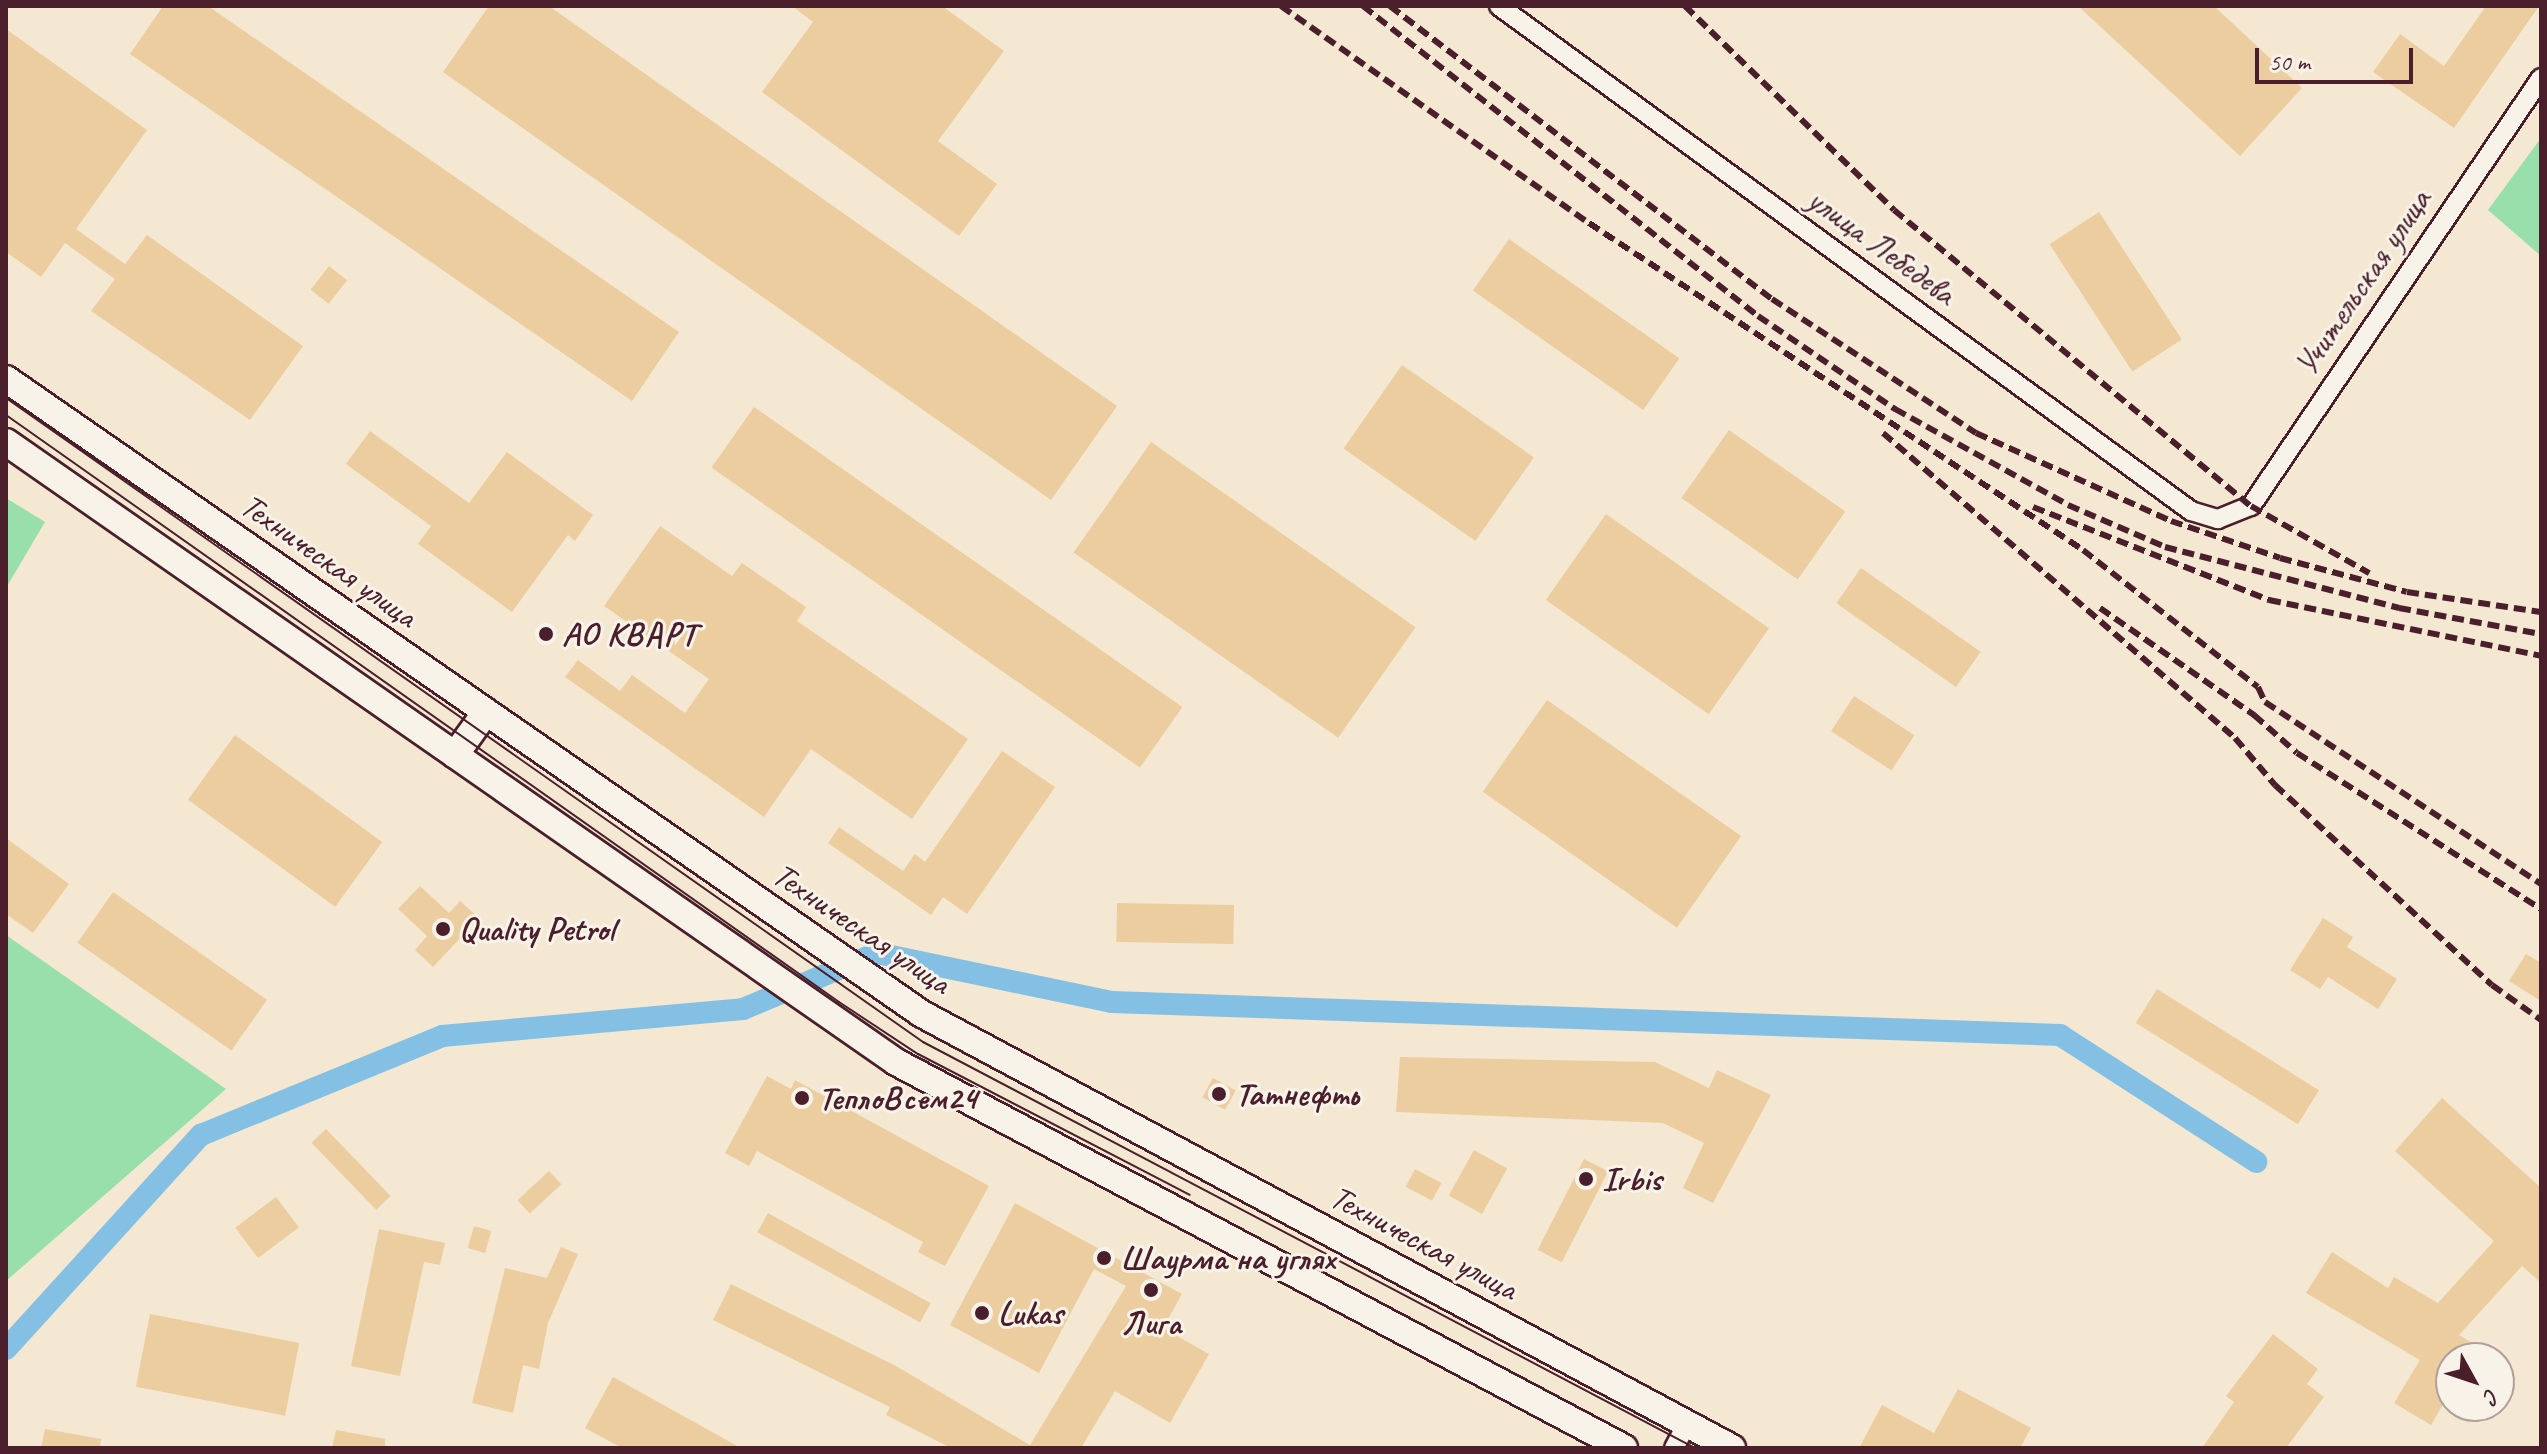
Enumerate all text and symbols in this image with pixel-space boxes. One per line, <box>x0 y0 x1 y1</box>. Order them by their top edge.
scale bar <box>2259 32 2417 82</box>
text: 50 m <box>2269 47 2310 77</box>
street label: улица Лебедева <box>1800 179 1964 313</box>
street label: Учительская улица <box>2284 180 2440 384</box>
street label: Техническая улица <box>232 483 426 637</box>
place label: АО КВАРТ <box>562 614 694 654</box>
marker: АО КВАРТ <box>537 625 555 643</box>
street label: Техническая улица <box>764 853 960 1003</box>
place label: Quality Petrol <box>459 909 614 949</box>
marker: Quality Petrol <box>434 920 452 938</box>
place label: Татнефть <box>1235 1074 1358 1114</box>
place label: ТеплоВсем24 <box>818 1078 977 1118</box>
marker: Татнефть <box>1210 1085 1228 1103</box>
marker: ТеплоВсем24 <box>793 1089 811 1107</box>
place label: Irbis <box>1602 1159 1661 1199</box>
marker: Irbis <box>1577 1170 1595 1188</box>
street label: Техническая улица <box>1322 1175 1526 1309</box>
place label: Шаурма на углях <box>1120 1238 1331 1278</box>
marker: Шаурма на углях <box>1095 1249 1113 1267</box>
marker: Лига <box>1142 1281 1160 1299</box>
place label: Lukas <box>998 1293 1063 1333</box>
place label: Лига <box>1121 1303 1181 1343</box>
marker: Lukas <box>973 1304 991 1322</box>
north arrow <box>2435 1342 2515 1422</box>
text: С <box>2478 1383 2506 1409</box>

